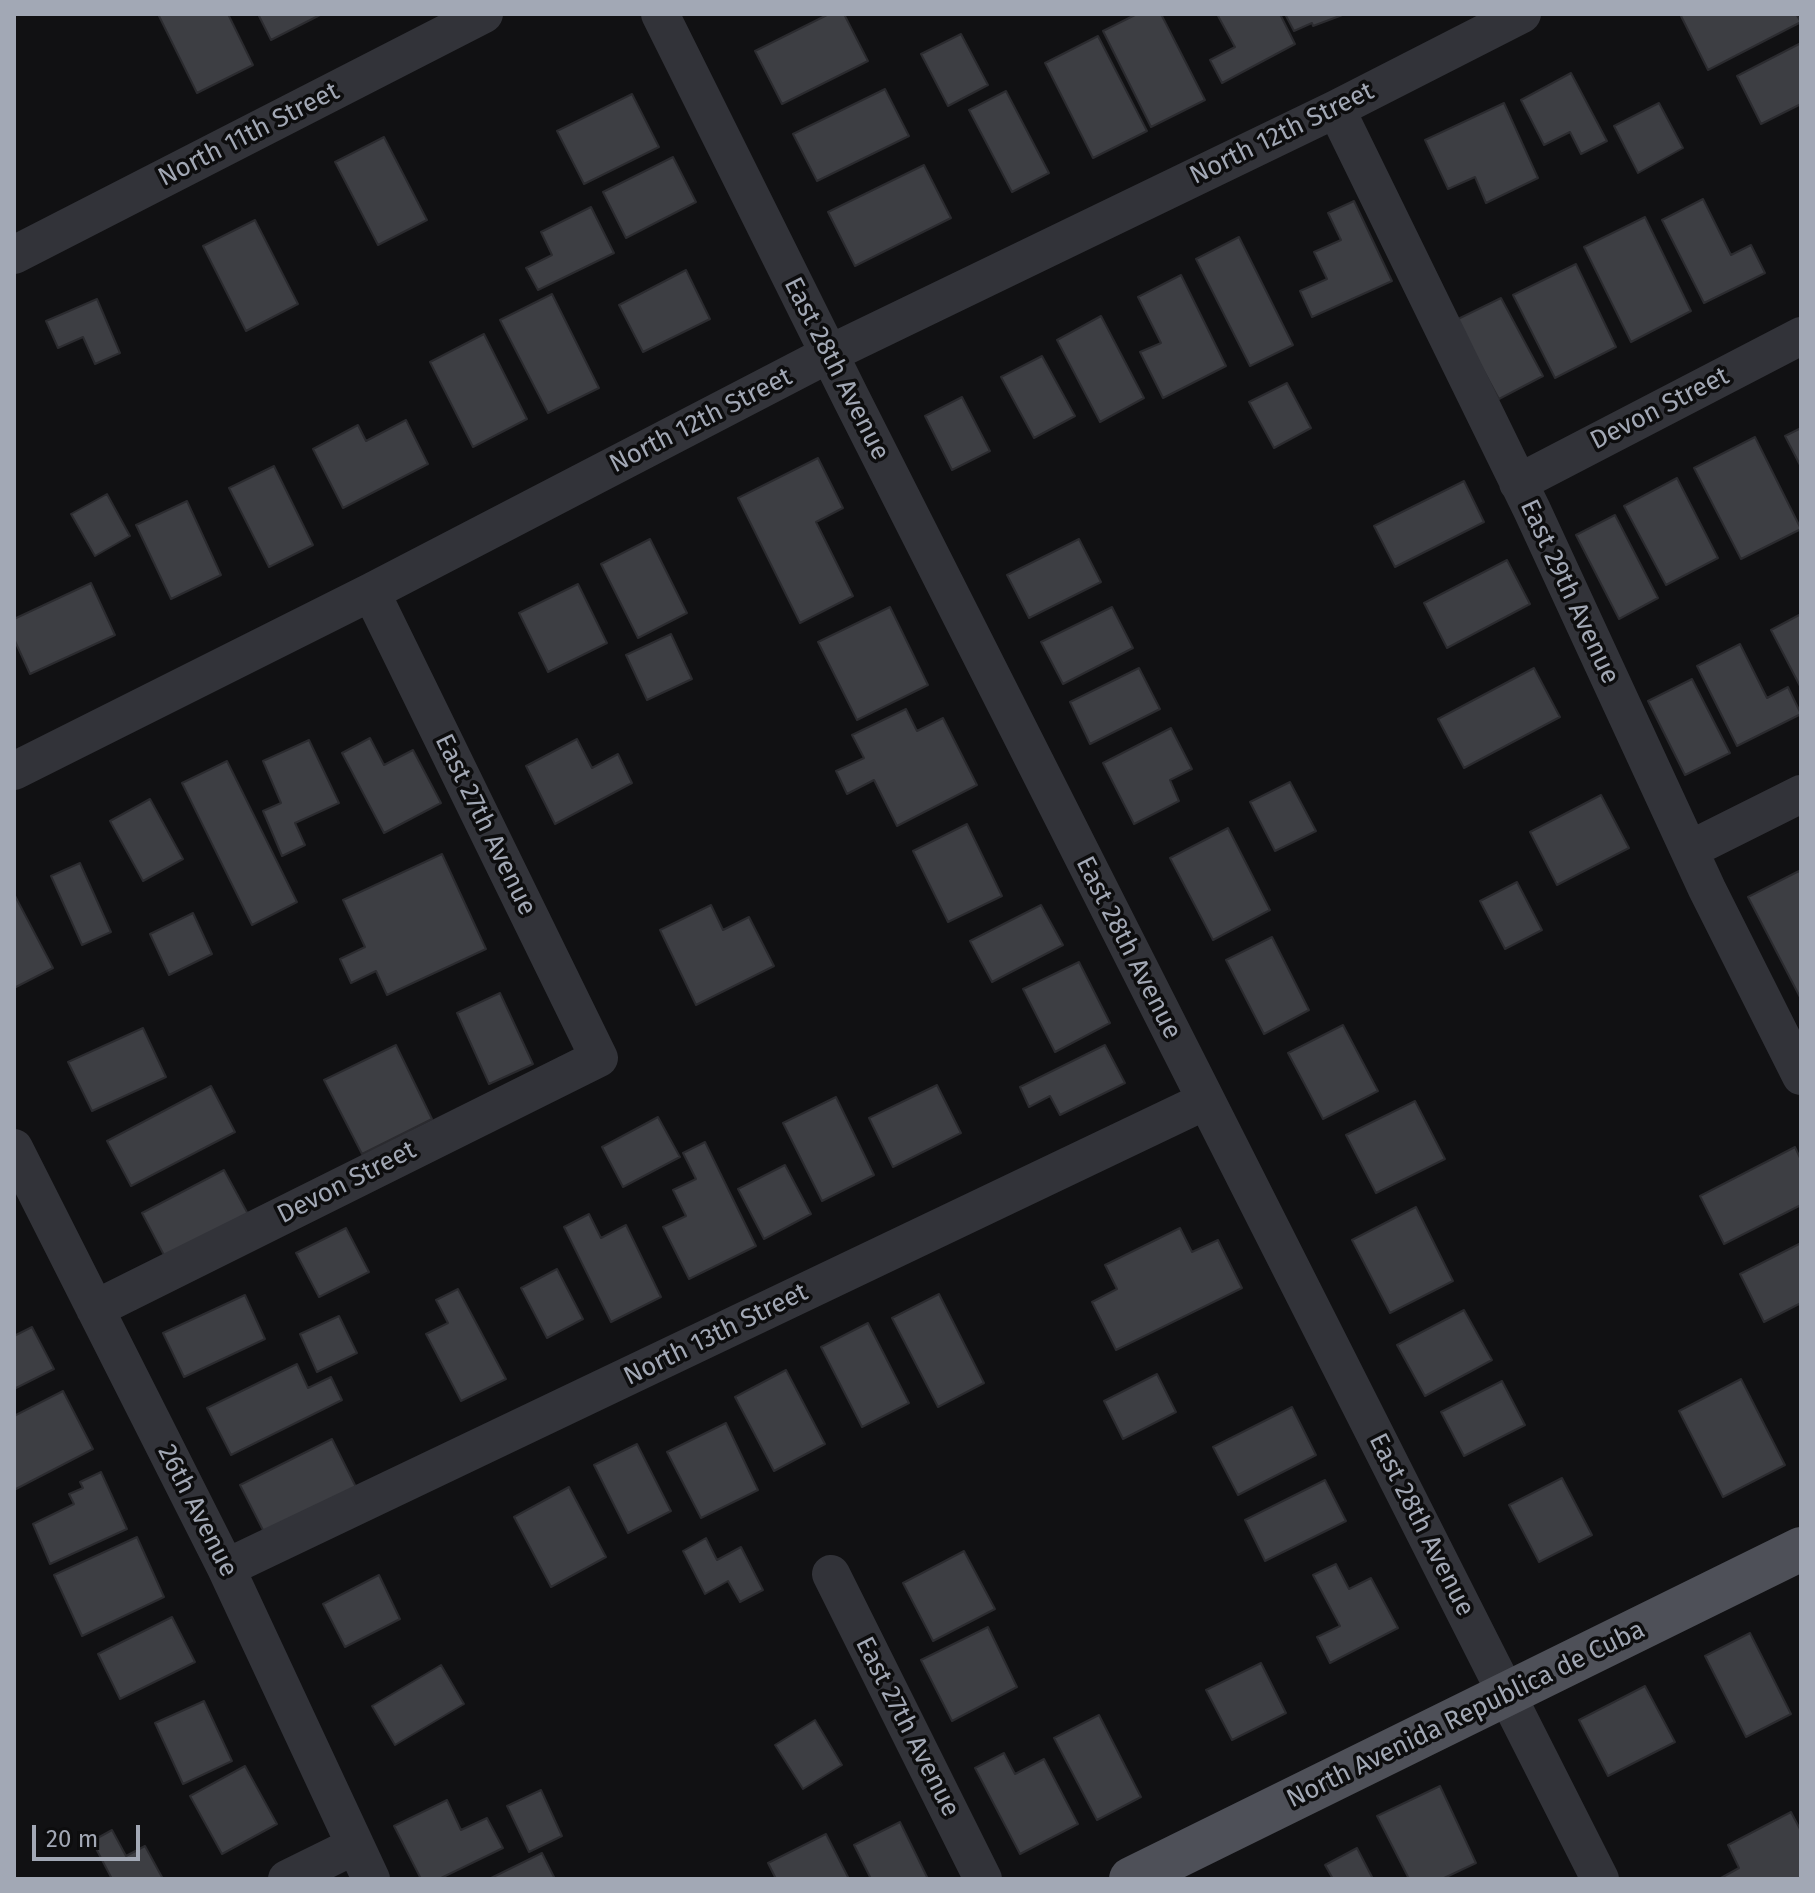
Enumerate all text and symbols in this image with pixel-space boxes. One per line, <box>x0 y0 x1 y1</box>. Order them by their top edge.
street label: North 11th Street <box>153 76 345 194</box>
street label: North 12th Street <box>1185 76 1379 192</box>
street label: East 28th Avenue <box>776 272 896 466</box>
street label: Devon Street <box>1585 361 1735 457</box>
street label: North 12th Street <box>605 362 797 480</box>
street label: East 29th Avenue <box>1513 495 1625 689</box>
street label: East 27th Avenue <box>428 729 542 921</box>
street label: East 28th Avenue <box>1068 851 1188 1045</box>
street label: Devon Street <box>272 1135 422 1231</box>
street label: North 13th Street <box>619 1277 813 1393</box>
street label: East 28th Avenue <box>1361 1428 1481 1622</box>
street label: 26th Avenue <box>150 1440 244 1582</box>
street label: North Avenida Republica de Cuba <box>1282 1615 1650 1815</box>
street label: East 27th Avenue <box>848 1632 966 1822</box>
scale bar <box>36 1809 144 1859</box>
text: 20 m <box>46 1825 98 1853</box>

